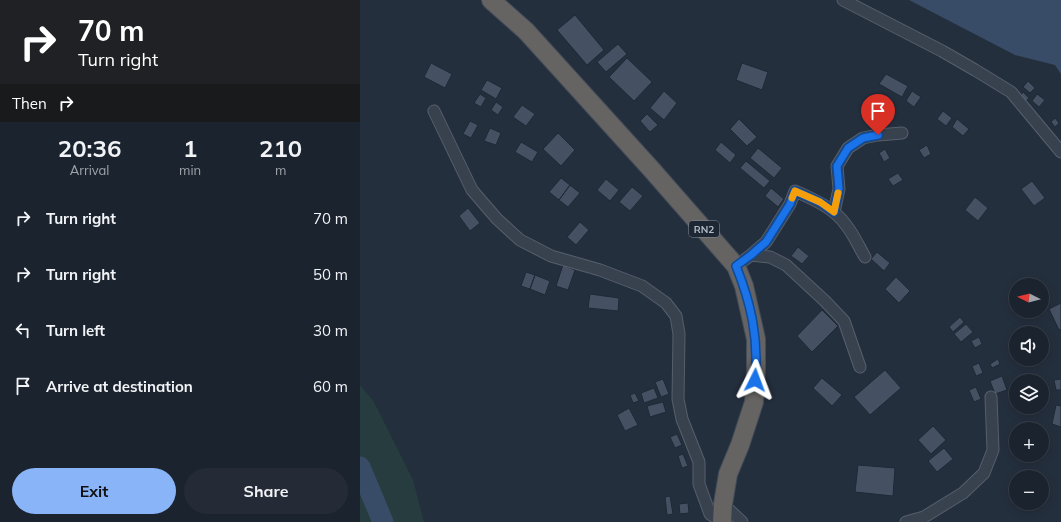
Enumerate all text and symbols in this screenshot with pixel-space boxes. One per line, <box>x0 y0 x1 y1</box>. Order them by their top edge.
text: 70 m <box>78 13 144 48</box>
icon: right <box>12 16 64 68</box>
text: Turn right <box>78 48 158 71</box>
icon: right <box>55 92 77 114</box>
text: Then <box>12 94 47 113</box>
pin <box>861 94 895 135</box>
icon: arrive <box>867 100 889 122</box>
text: 20:36 <box>58 133 121 163</box>
text: 1 <box>183 133 197 163</box>
text: 210 <box>259 133 302 163</box>
text: Arrival <box>70 162 109 178</box>
text: min <box>179 162 201 178</box>
text: m <box>275 162 286 178</box>
icon: right <box>12 207 34 229</box>
text: Turn right <box>46 209 116 228</box>
text: 70 m <box>313 209 348 228</box>
road number: RN2 <box>689 221 719 237</box>
icon: right <box>12 263 34 285</box>
text: Turn right <box>46 265 116 284</box>
text: 50 m <box>313 265 348 284</box>
north arrow <box>1009 278 1049 318</box>
map controls <box>1009 278 1049 510</box>
icon: left <box>12 319 34 341</box>
text: Turn left <box>46 321 105 340</box>
text: 30 m <box>313 321 348 340</box>
button: sound <box>1009 326 1049 366</box>
position arrow <box>734 359 776 401</box>
button: layers <box>1009 374 1049 414</box>
icon: arrive <box>12 375 34 397</box>
text: Arrive at destination <box>46 377 193 396</box>
text: 60 m <box>313 377 348 396</box>
button: + <box>1009 422 1049 462</box>
button: Exit <box>12 468 176 514</box>
button: Share <box>184 468 348 514</box>
button: − <box>1009 470 1049 510</box>

